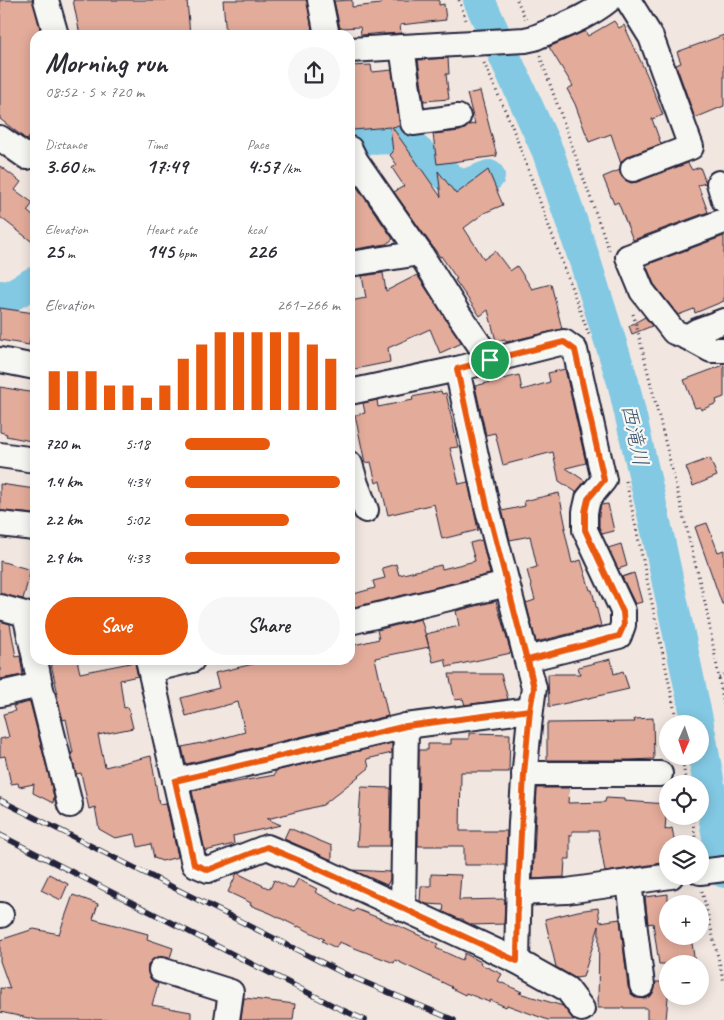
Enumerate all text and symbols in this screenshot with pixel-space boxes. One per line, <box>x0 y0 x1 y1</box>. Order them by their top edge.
text: Morning run <box>45 45 167 80</box>
button: share <box>288 47 340 99</box>
text: 08:52 · 5 × 720 m <box>45 82 144 102</box>
text: Distance <box>45 136 87 153</box>
text: Time <box>146 136 167 153</box>
text: Pace <box>247 136 269 153</box>
text: 3.60 <box>45 153 78 179</box>
text: 17:49 <box>146 153 188 179</box>
text: 4:57 <box>247 153 279 179</box>
text: km <box>78 160 95 177</box>
text: /km <box>279 160 301 177</box>
text: Elevation <box>45 221 88 238</box>
text: Heart rate <box>146 221 197 238</box>
text: kcal <box>247 221 266 238</box>
text: 25 <box>45 238 64 264</box>
text: 145 <box>146 238 174 264</box>
text: 226 <box>247 238 276 264</box>
text: m <box>64 245 75 262</box>
text: bpm <box>174 245 197 262</box>
text: Elevation <box>45 295 94 315</box>
text: 261–266 m <box>277 295 340 315</box>
pin <box>469 339 511 381</box>
icon: arrive <box>476 346 504 374</box>
water label: 西滝川 <box>616 401 654 469</box>
text: 720 m <box>45 434 80 454</box>
text: 5:18 <box>125 434 150 454</box>
text: 1.4 km <box>45 472 82 492</box>
text: 4:34 <box>125 472 150 492</box>
text: 2.2 km <box>45 510 82 530</box>
text: 5:02 <box>125 510 150 530</box>
text: 2.9 km <box>45 548 82 568</box>
text: 4:33 <box>125 548 150 568</box>
button: Save <box>45 597 188 655</box>
button: Share <box>198 597 340 655</box>
north arrow <box>659 715 709 765</box>
map controls <box>659 715 709 1005</box>
button: locate <box>659 775 709 825</box>
button: layers <box>659 835 709 885</box>
button: + <box>659 895 709 945</box>
button: − <box>659 955 709 1005</box>

